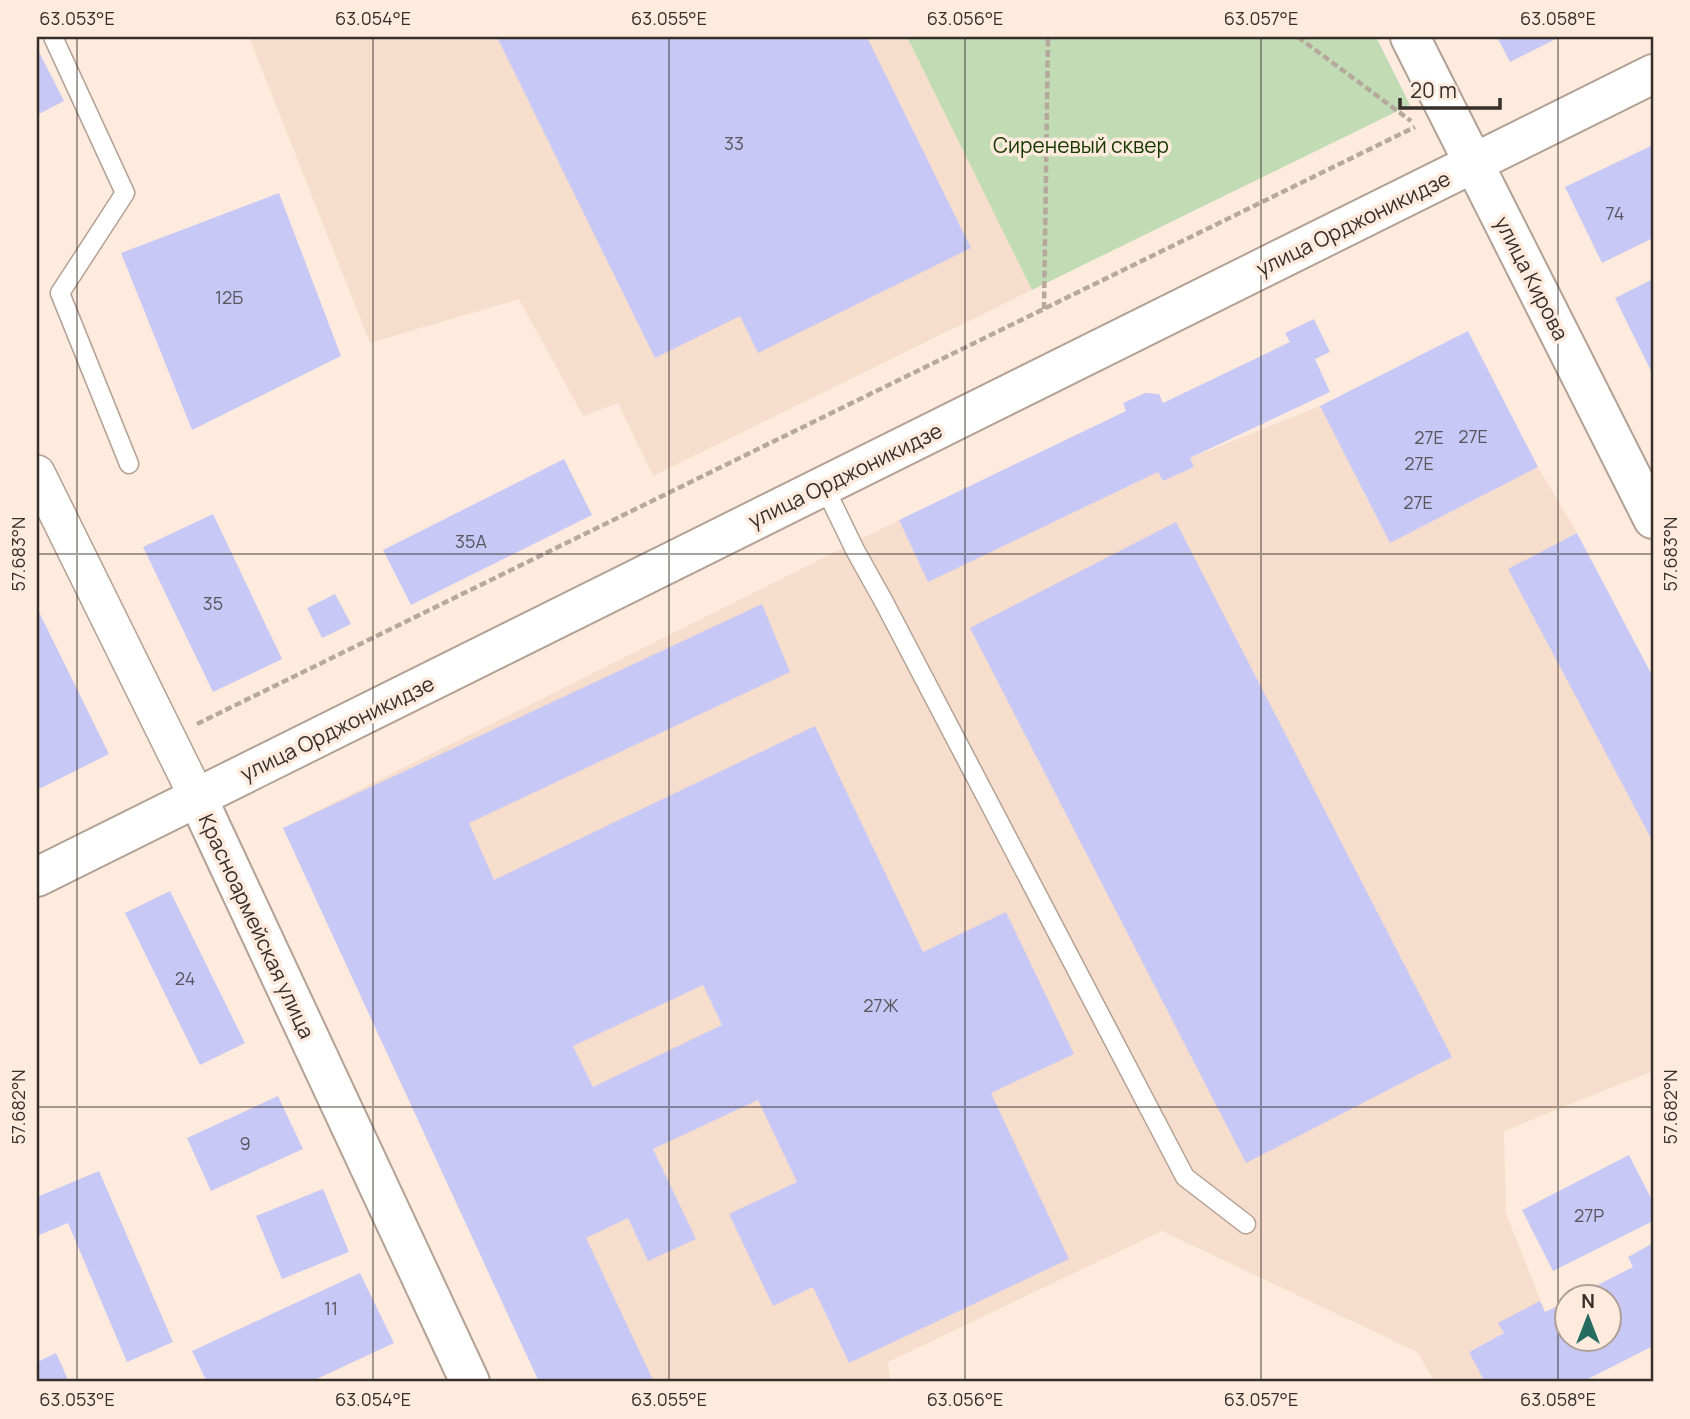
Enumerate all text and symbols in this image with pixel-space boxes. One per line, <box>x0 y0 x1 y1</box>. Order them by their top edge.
text: 63.053°E <box>39 6 115 30</box>
text: 63.054°E <box>335 6 411 30</box>
text: 63.055°E <box>631 6 707 30</box>
text: 63.056°E <box>927 6 1003 30</box>
text: 63.057°E <box>1224 6 1298 30</box>
text: 63.058°E <box>1520 6 1596 30</box>
scale bar <box>1400 66 1499 110</box>
text: 20 m <box>1410 76 1457 104</box>
house number: 33 <box>724 131 744 155</box>
park label: Сиреневый сквер <box>993 131 1169 159</box>
street label: улица Орджоникидзе <box>1251 164 1455 282</box>
house number: 74 <box>1606 201 1624 225</box>
street label: улица Кирова <box>1489 211 1575 345</box>
house number: 12Б <box>215 285 243 309</box>
street label: улица Орджоникидзе <box>743 416 947 534</box>
house number: 27Е <box>1458 424 1488 448</box>
house number: 27Е <box>1414 425 1444 449</box>
house number: 27Е <box>1404 451 1434 475</box>
house number: 27Е <box>1403 490 1433 514</box>
text: 57.683°N <box>6 517 30 591</box>
text: 57.683°N <box>1658 517 1682 591</box>
house number: 35А <box>455 529 487 553</box>
house number: 35 <box>203 591 223 615</box>
street label: улица Орджоникидзе <box>235 669 439 787</box>
street label: Красноармейская улица <box>193 809 321 1043</box>
house number: 24 <box>175 966 195 990</box>
house number: 27Ж <box>863 993 899 1017</box>
text: 57.682°N <box>6 1069 30 1145</box>
text: 57.682°N <box>1658 1069 1682 1145</box>
house number: 9 <box>239 1131 251 1155</box>
house number: 27Р <box>1574 1203 1604 1227</box>
north arrow <box>1554 1282 1624 1352</box>
text: N <box>1581 1288 1595 1314</box>
house number: 11 <box>324 1296 338 1320</box>
text: 63.053°E <box>39 1387 115 1411</box>
text: 63.054°E <box>335 1387 411 1411</box>
text: 63.055°E <box>631 1387 707 1411</box>
text: 63.056°E <box>927 1387 1003 1411</box>
text: 63.057°E <box>1224 1387 1298 1411</box>
text: 63.058°E <box>1520 1387 1596 1411</box>

